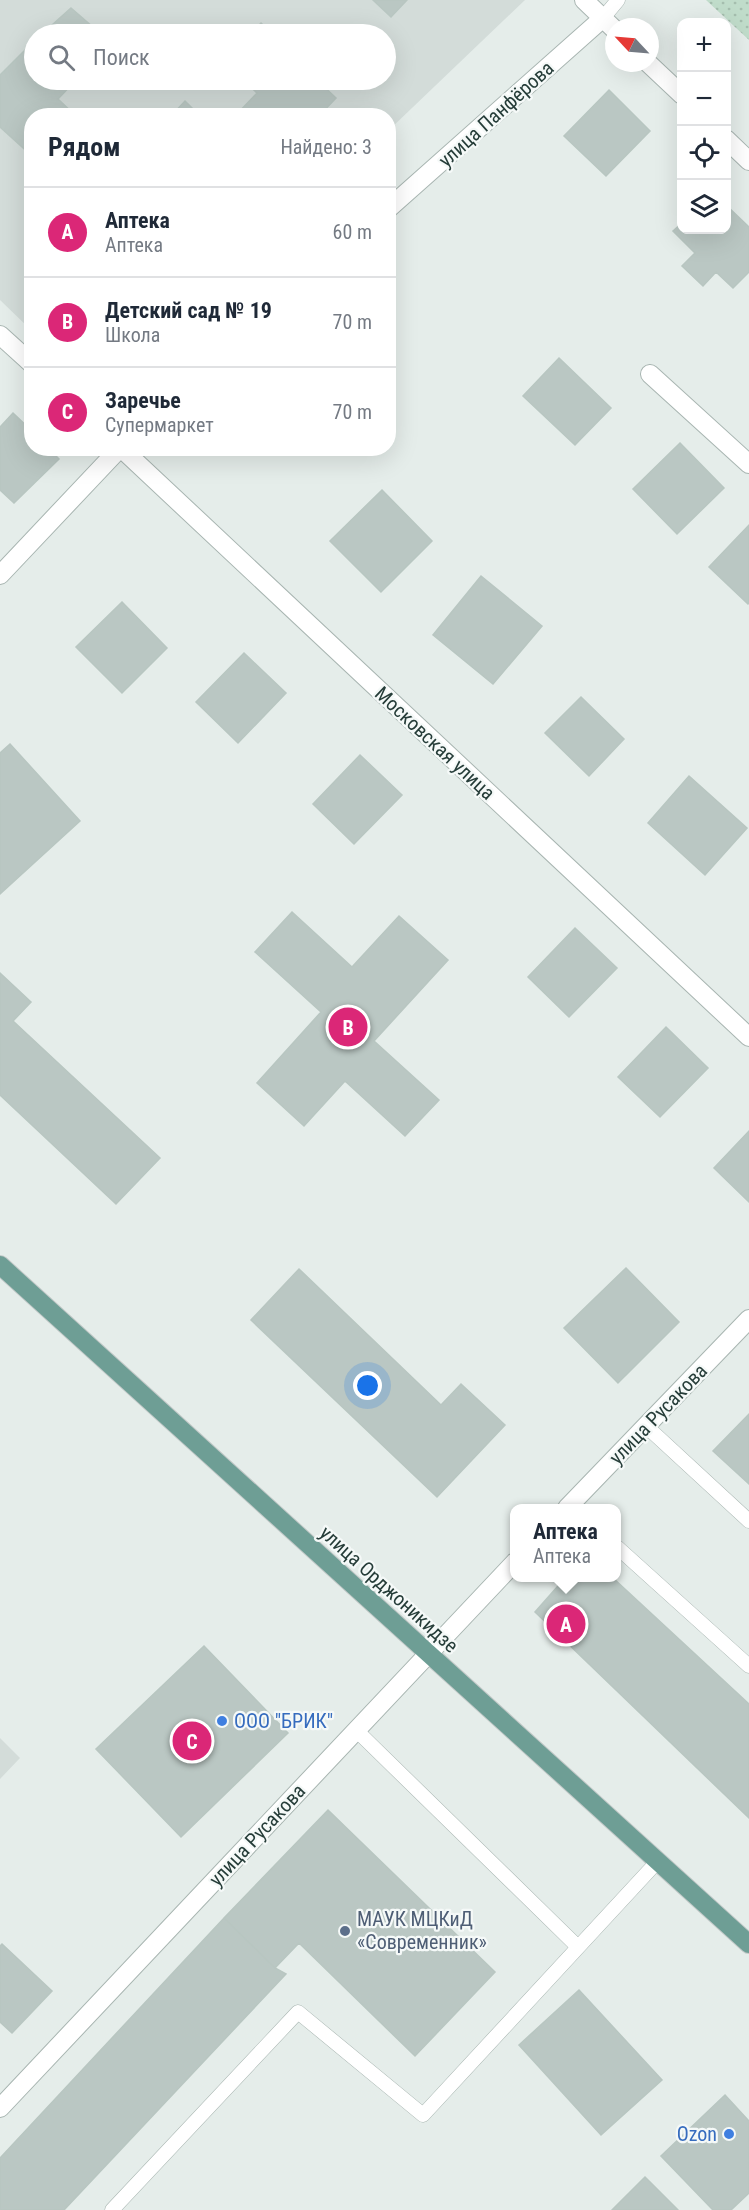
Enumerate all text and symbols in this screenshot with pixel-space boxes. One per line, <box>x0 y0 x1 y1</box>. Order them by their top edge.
north arrow <box>605 18 659 72</box>
map controls <box>677 18 731 234</box>
button: + <box>677 18 731 72</box>
search box <box>24 24 396 90</box>
icon: search <box>45 41 78 74</box>
text: Поиск <box>93 45 150 70</box>
street label: улица Панфёрова <box>433 56 559 172</box>
button: − <box>677 72 731 126</box>
button: locate <box>677 126 731 180</box>
text: Рядом <box>48 132 120 162</box>
text: Найдено: 3 <box>280 135 372 159</box>
button: layers <box>677 180 731 234</box>
text: Аптека <box>105 208 170 233</box>
text: A <box>62 220 73 244</box>
text: 60 m <box>333 220 372 244</box>
text: Аптека <box>105 233 163 257</box>
text: Детский сад № 19 <box>105 298 272 323</box>
text: B <box>62 310 73 334</box>
text: 70 m <box>333 310 372 334</box>
text: Школа <box>105 323 160 347</box>
text: Заречье <box>105 388 181 413</box>
text: C <box>62 400 73 424</box>
text: 70 m <box>333 400 372 424</box>
text: Супермаркет <box>105 413 214 437</box>
street label: Московская улица <box>370 681 500 805</box>
pin: B <box>328 1004 368 1050</box>
street label: улица Русакова <box>604 1359 712 1469</box>
your location <box>353 1371 382 1400</box>
popup <box>510 1504 621 1582</box>
text: Аптека <box>533 1519 598 1544</box>
street label: улица Орджоникидзе <box>315 1521 463 1657</box>
text: Аптека <box>533 1544 591 1568</box>
pin: A <box>546 1602 586 1646</box>
place label: ООО "БРИК" <box>234 1709 333 1733</box>
marker: ООО "БРИК" <box>215 1714 229 1728</box>
pin: C <box>172 1718 212 1764</box>
street label: улица Русакова <box>204 1779 310 1891</box>
place label: МАУК МЦКиД «Современник» <box>357 1907 487 1954</box>
marker: МАУК МЦКиД «Современник» <box>338 1924 352 1938</box>
place label: Ozon <box>677 2122 717 2146</box>
marker: Ozon <box>722 2127 736 2141</box>

